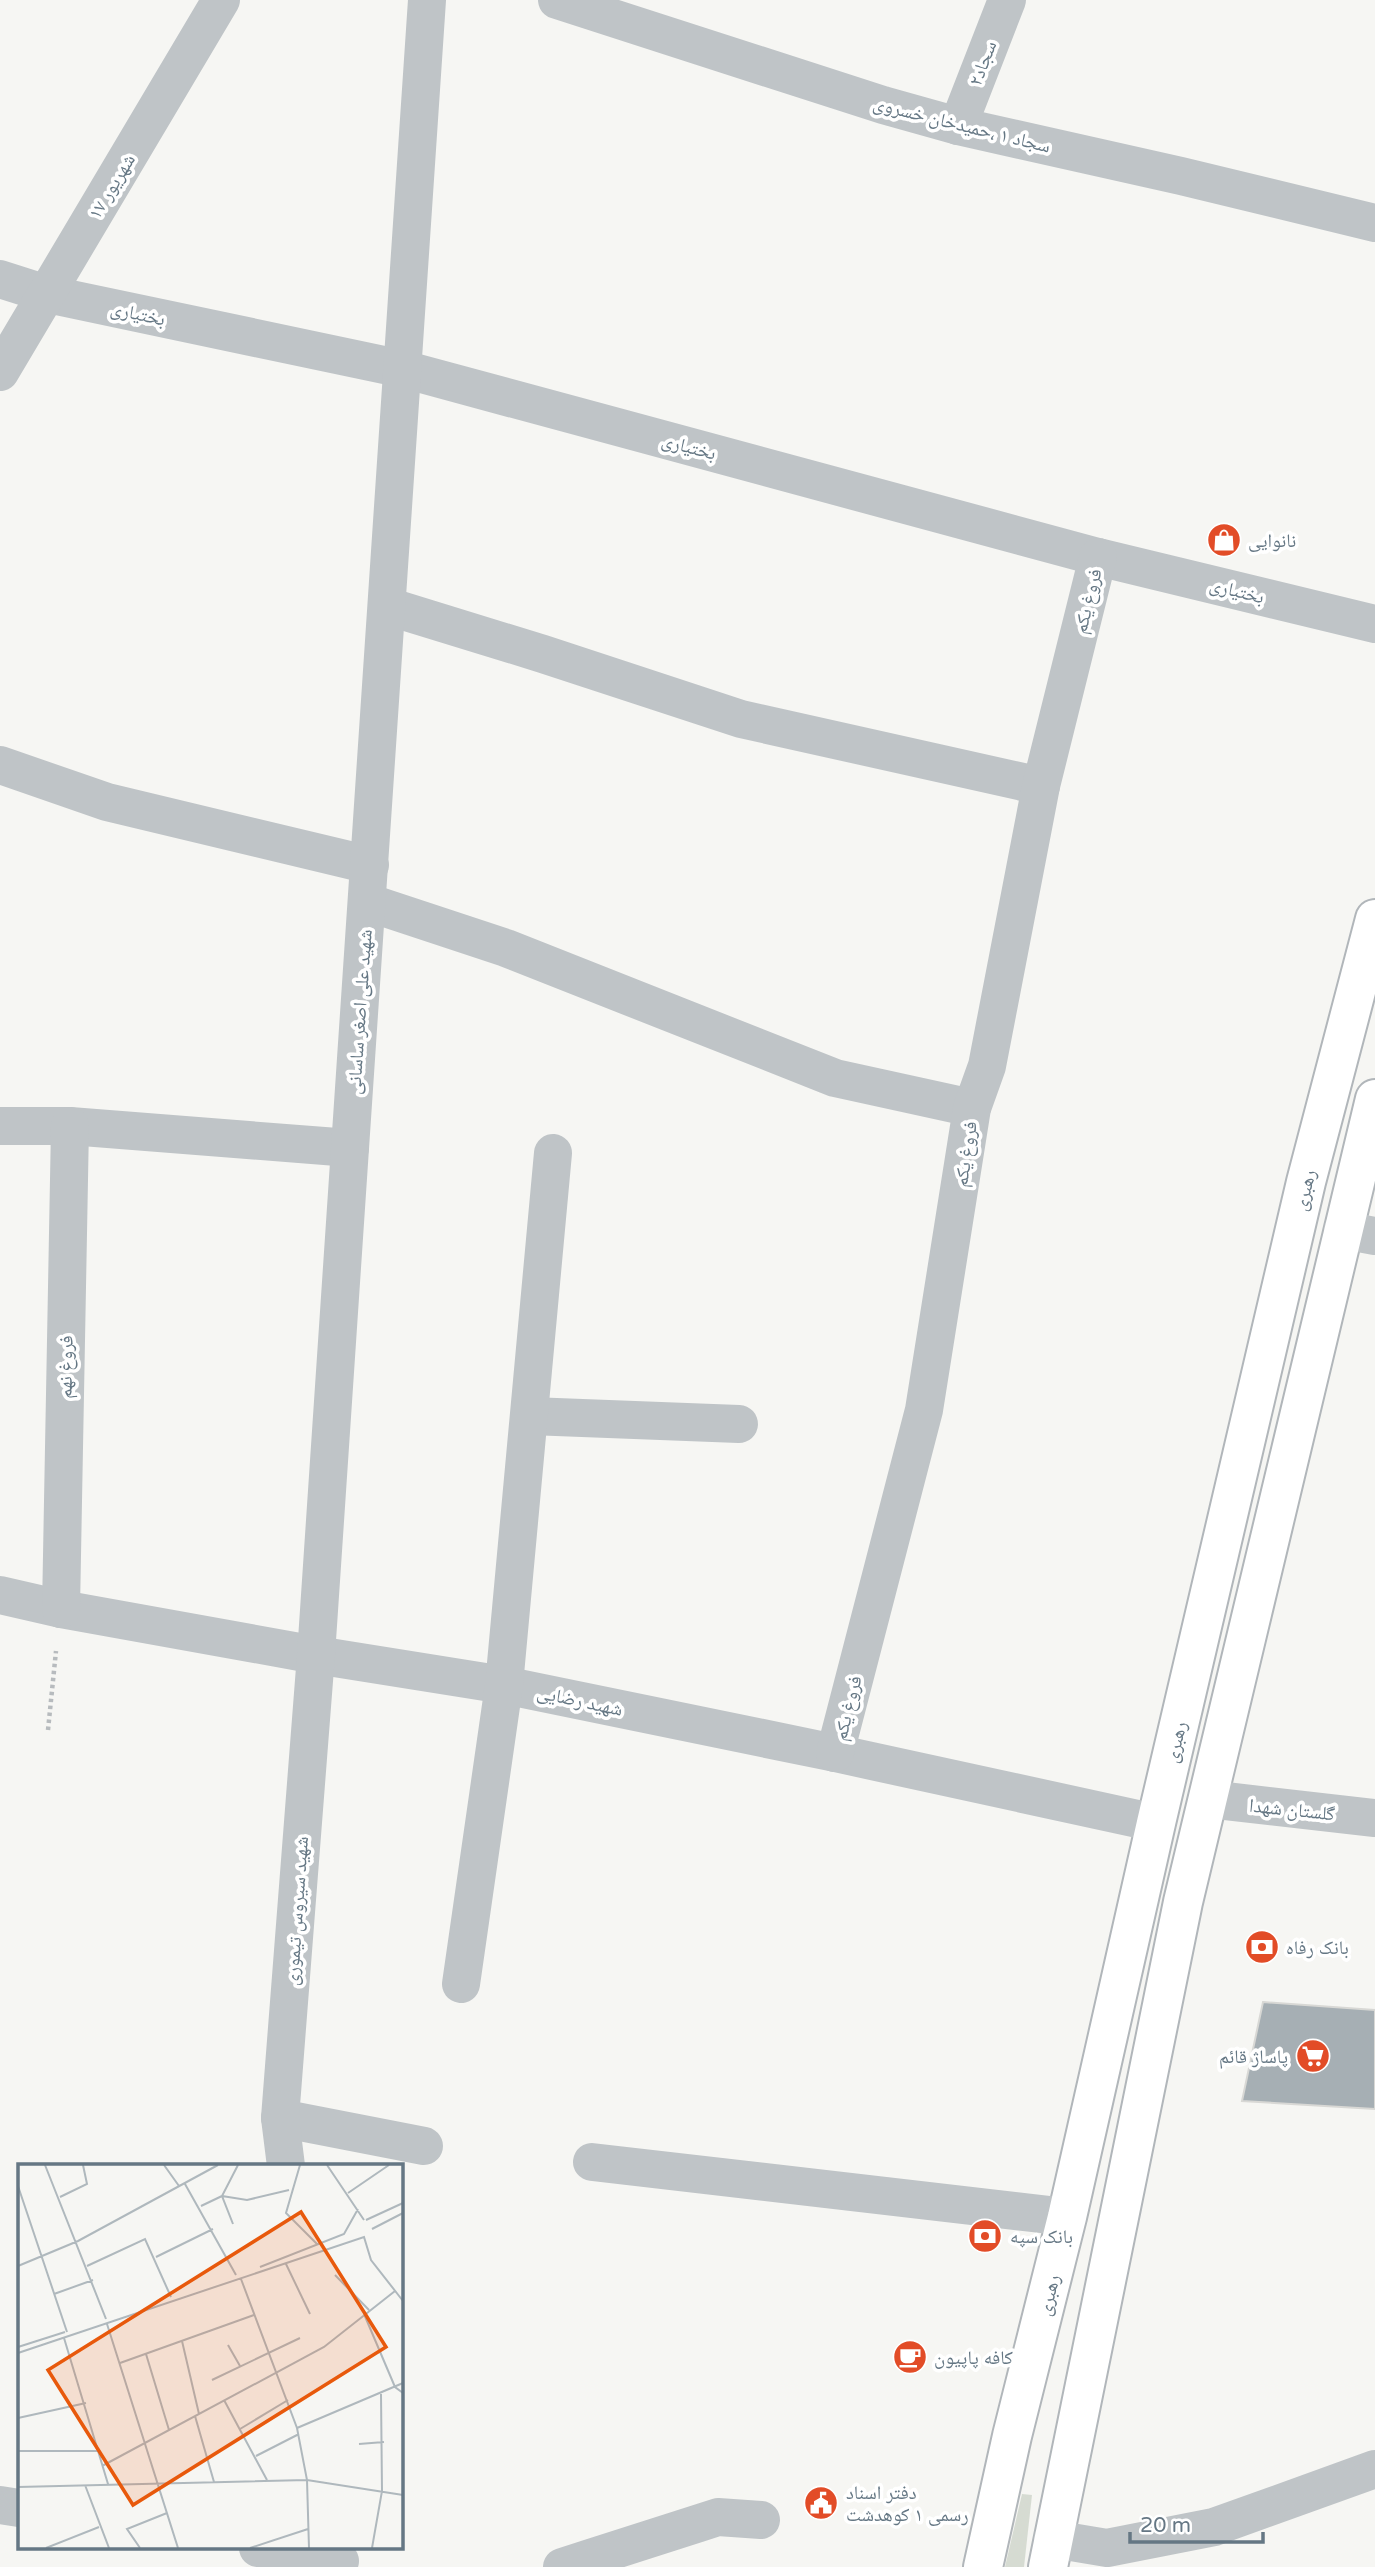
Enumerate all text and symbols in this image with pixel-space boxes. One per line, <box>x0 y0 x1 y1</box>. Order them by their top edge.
street label: سجاد۲ <box>964 38 1002 89</box>
street label: سجاد ۱ ،حمیدخان خسروی <box>871 92 1053 158</box>
street label: ۱۷ شهریور <box>84 150 140 223</box>
street label: بختیاری <box>108 297 167 331</box>
street label: بختیاری <box>659 429 718 465</box>
shop icon: نانوایی <box>1205 521 1243 559</box>
place label: نانوایی <box>1248 530 1296 552</box>
street label: فروغ یکم <box>1069 566 1108 636</box>
street label: بختیاری <box>1207 574 1266 608</box>
street label: شهید علی اصغر ساسانی <box>343 929 377 1095</box>
street label: فروغ یکم <box>950 1120 983 1189</box>
street label: رهبری <box>1289 1167 1321 1213</box>
street label: فروغ نهم <box>54 1335 79 1399</box>
street label: فروغ یکم <box>829 1673 868 1743</box>
street label: شهید رضایی <box>535 1681 625 1721</box>
street label: رهبری <box>1161 1719 1191 1765</box>
street label: گلستان شهدا <box>1248 1795 1336 1825</box>
street label: شهید سیروس تیموری <box>281 1836 313 1987</box>
bank icon: بانک رفاه <box>1243 1928 1281 1966</box>
place label: بانک رفاه <box>1286 1937 1349 1959</box>
supermarket icon: پاساژ قائم <box>1294 2037 1332 2075</box>
place label: پاساژ قائم <box>1219 2046 1288 2069</box>
inset map <box>18 2164 402 2550</box>
bank icon: بانک سپه <box>966 2217 1004 2255</box>
place label: بانک سپه <box>1010 2226 1073 2248</box>
street label: رهبری <box>1033 2272 1065 2318</box>
cafe icon: کافه پاپیون <box>891 2338 929 2376</box>
place label: کافه پاپیون <box>934 2347 1013 2369</box>
place label: دفتر اسناد رسمی ۱ کوهدشت <box>846 2482 969 2526</box>
public building icon: دفتر اسناد رسمی ۱ کوهدشت <box>802 2484 840 2522</box>
scale bar <box>1130 2500 1263 2544</box>
text: 20 m <box>1140 2513 1191 2538</box>

